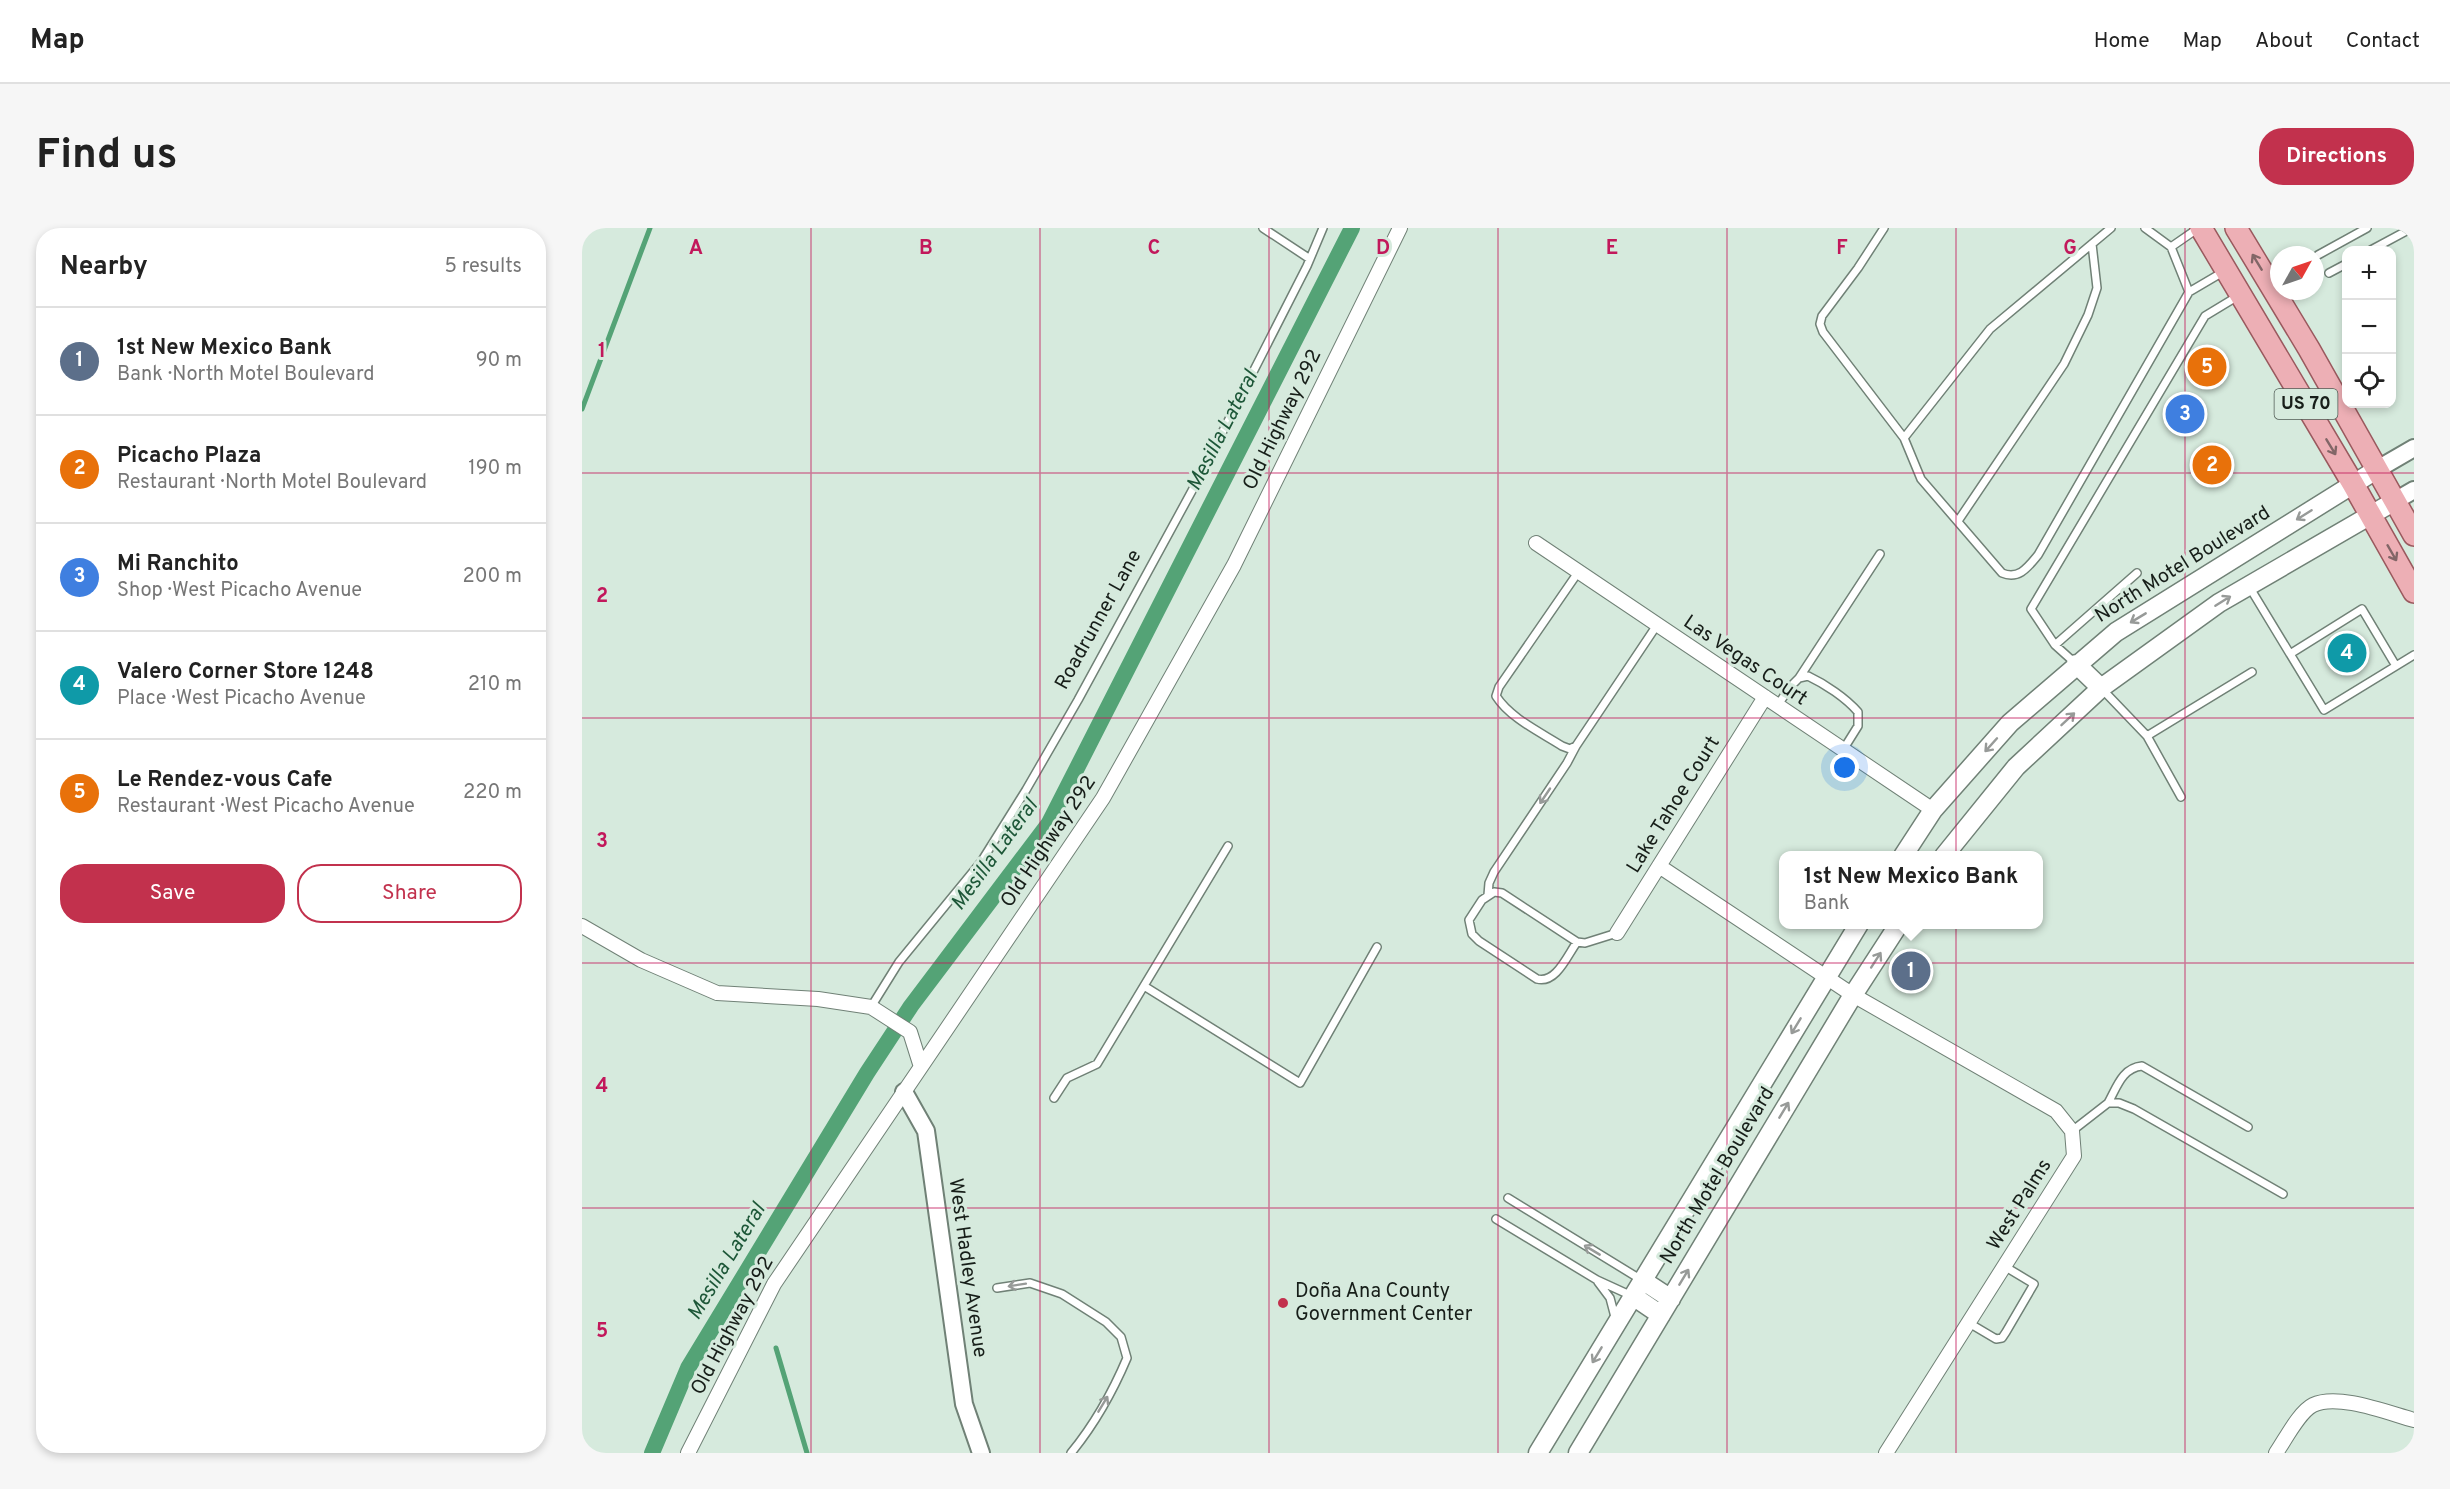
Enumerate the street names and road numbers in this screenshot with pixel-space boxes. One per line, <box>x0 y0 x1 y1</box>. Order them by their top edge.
street label: Old Highway 292 <box>1238 345 1328 495</box>
road number: US 70 <box>2274 389 2338 419</box>
street label: North Motel Boulevard <box>2090 500 2276 630</box>
street label: Roadrunner Lane <box>1050 545 1148 695</box>
street label: Las Vegas Court <box>1678 610 1812 712</box>
street label: Lake Tahoe Court <box>1621 732 1727 878</box>
street label: Old Highway 292 <box>995 771 1103 913</box>
street label: North Motel Boulevard <box>1655 1083 1781 1269</box>
street label: West Palms <box>1982 1155 2058 1255</box>
street label: West Hadley Avenue <box>942 1177 992 1359</box>
street label: Old Highway 292 <box>685 1252 781 1400</box>

